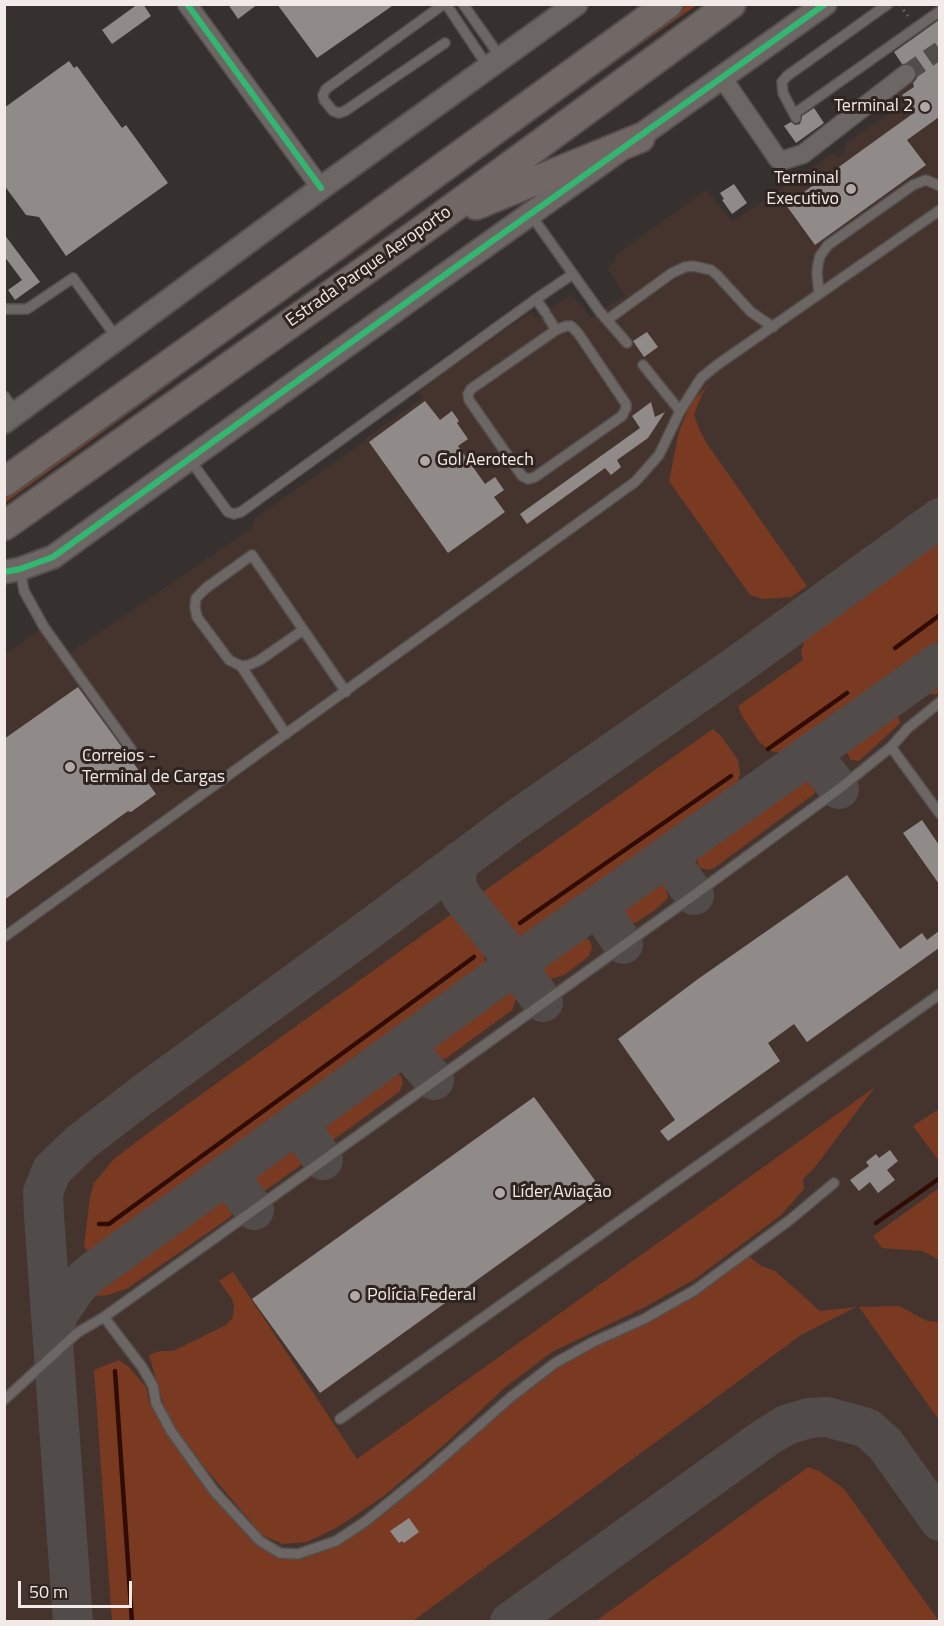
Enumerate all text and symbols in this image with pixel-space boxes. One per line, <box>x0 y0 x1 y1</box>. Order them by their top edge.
place label: Terminal 2 <box>834 96 913 118</box>
marker: Terminal 2 <box>918 100 932 114</box>
place label: Terminal Executivo <box>766 168 839 210</box>
marker: Terminal Executivo <box>844 182 858 196</box>
street label: Estrada Parque Aeroporto <box>282 202 456 332</box>
place label: Gol Aerotech <box>437 450 534 472</box>
marker: Gol Aerotech <box>418 454 432 468</box>
place label: Correios - Terminal de Cargas <box>82 746 225 789</box>
marker: Correios - Terminal de Cargas <box>63 760 77 774</box>
place label: Líder Aviação <box>512 1182 612 1204</box>
marker: Líder Aviação <box>493 1186 507 1200</box>
place label: Polícia Federal <box>367 1285 476 1307</box>
marker: Polícia Federal <box>348 1289 362 1303</box>
scale bar <box>21 1569 135 1607</box>
text: 50 m <box>29 1578 68 1605</box>

